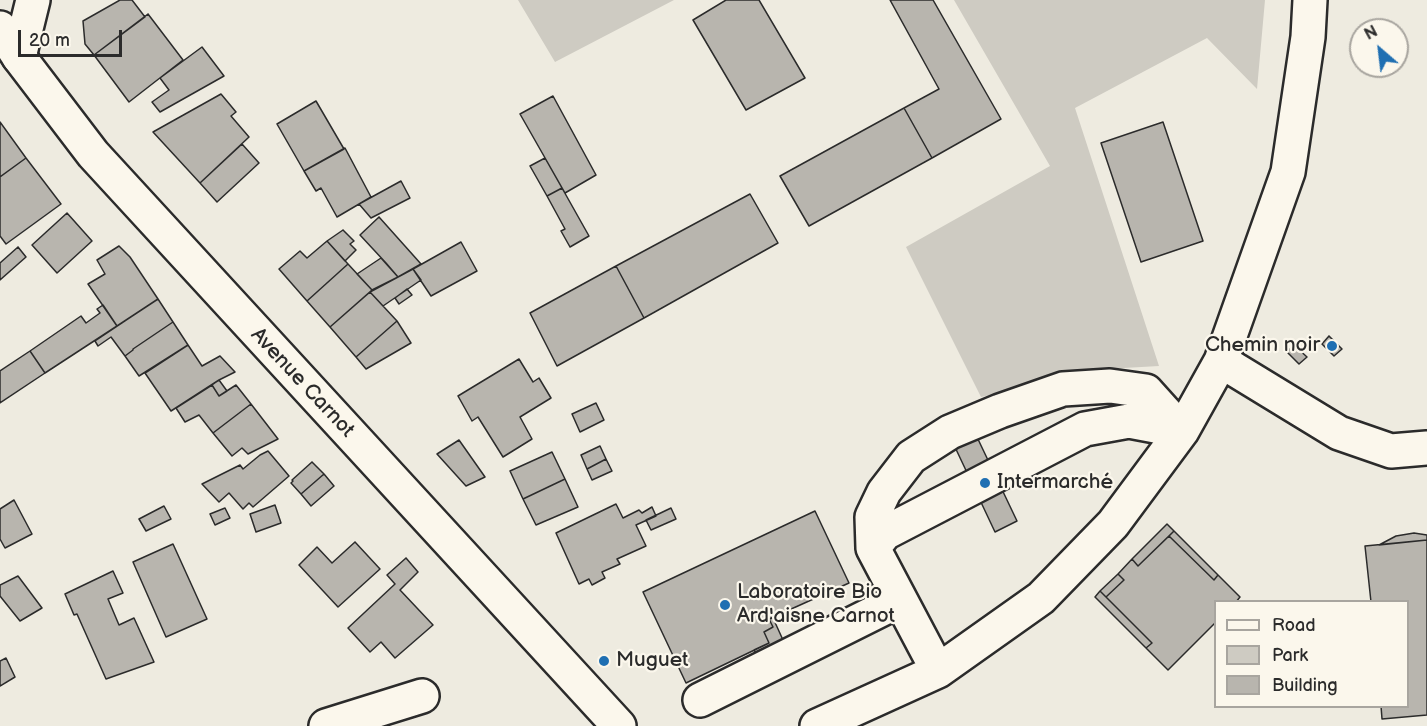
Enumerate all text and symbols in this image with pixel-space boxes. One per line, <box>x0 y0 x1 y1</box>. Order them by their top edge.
scale bar <box>21 18 124 56</box>
north arrow <box>1349 18 1409 78</box>
text: N <box>1361 22 1381 45</box>
text: 20 m <box>29 30 70 51</box>
street label: Avenue Carnot <box>245 323 359 443</box>
place label: Chemin noir <box>1205 333 1320 359</box>
marker: Chemin noir <box>1325 339 1339 353</box>
place label: Intermarché <box>997 470 1113 496</box>
marker: Intermarché <box>978 476 992 490</box>
place label: Laboratoire Bio Ard'aisne Carnot <box>737 580 895 630</box>
marker: Laboratoire Bio Ard'aisne Carnot <box>718 598 732 612</box>
legend <box>1214 600 1409 708</box>
text: Road <box>1272 615 1316 636</box>
text: Park <box>1272 645 1308 666</box>
place label: Muguet <box>616 648 689 674</box>
marker: Muguet <box>597 654 611 668</box>
text: Building <box>1272 675 1338 696</box>

